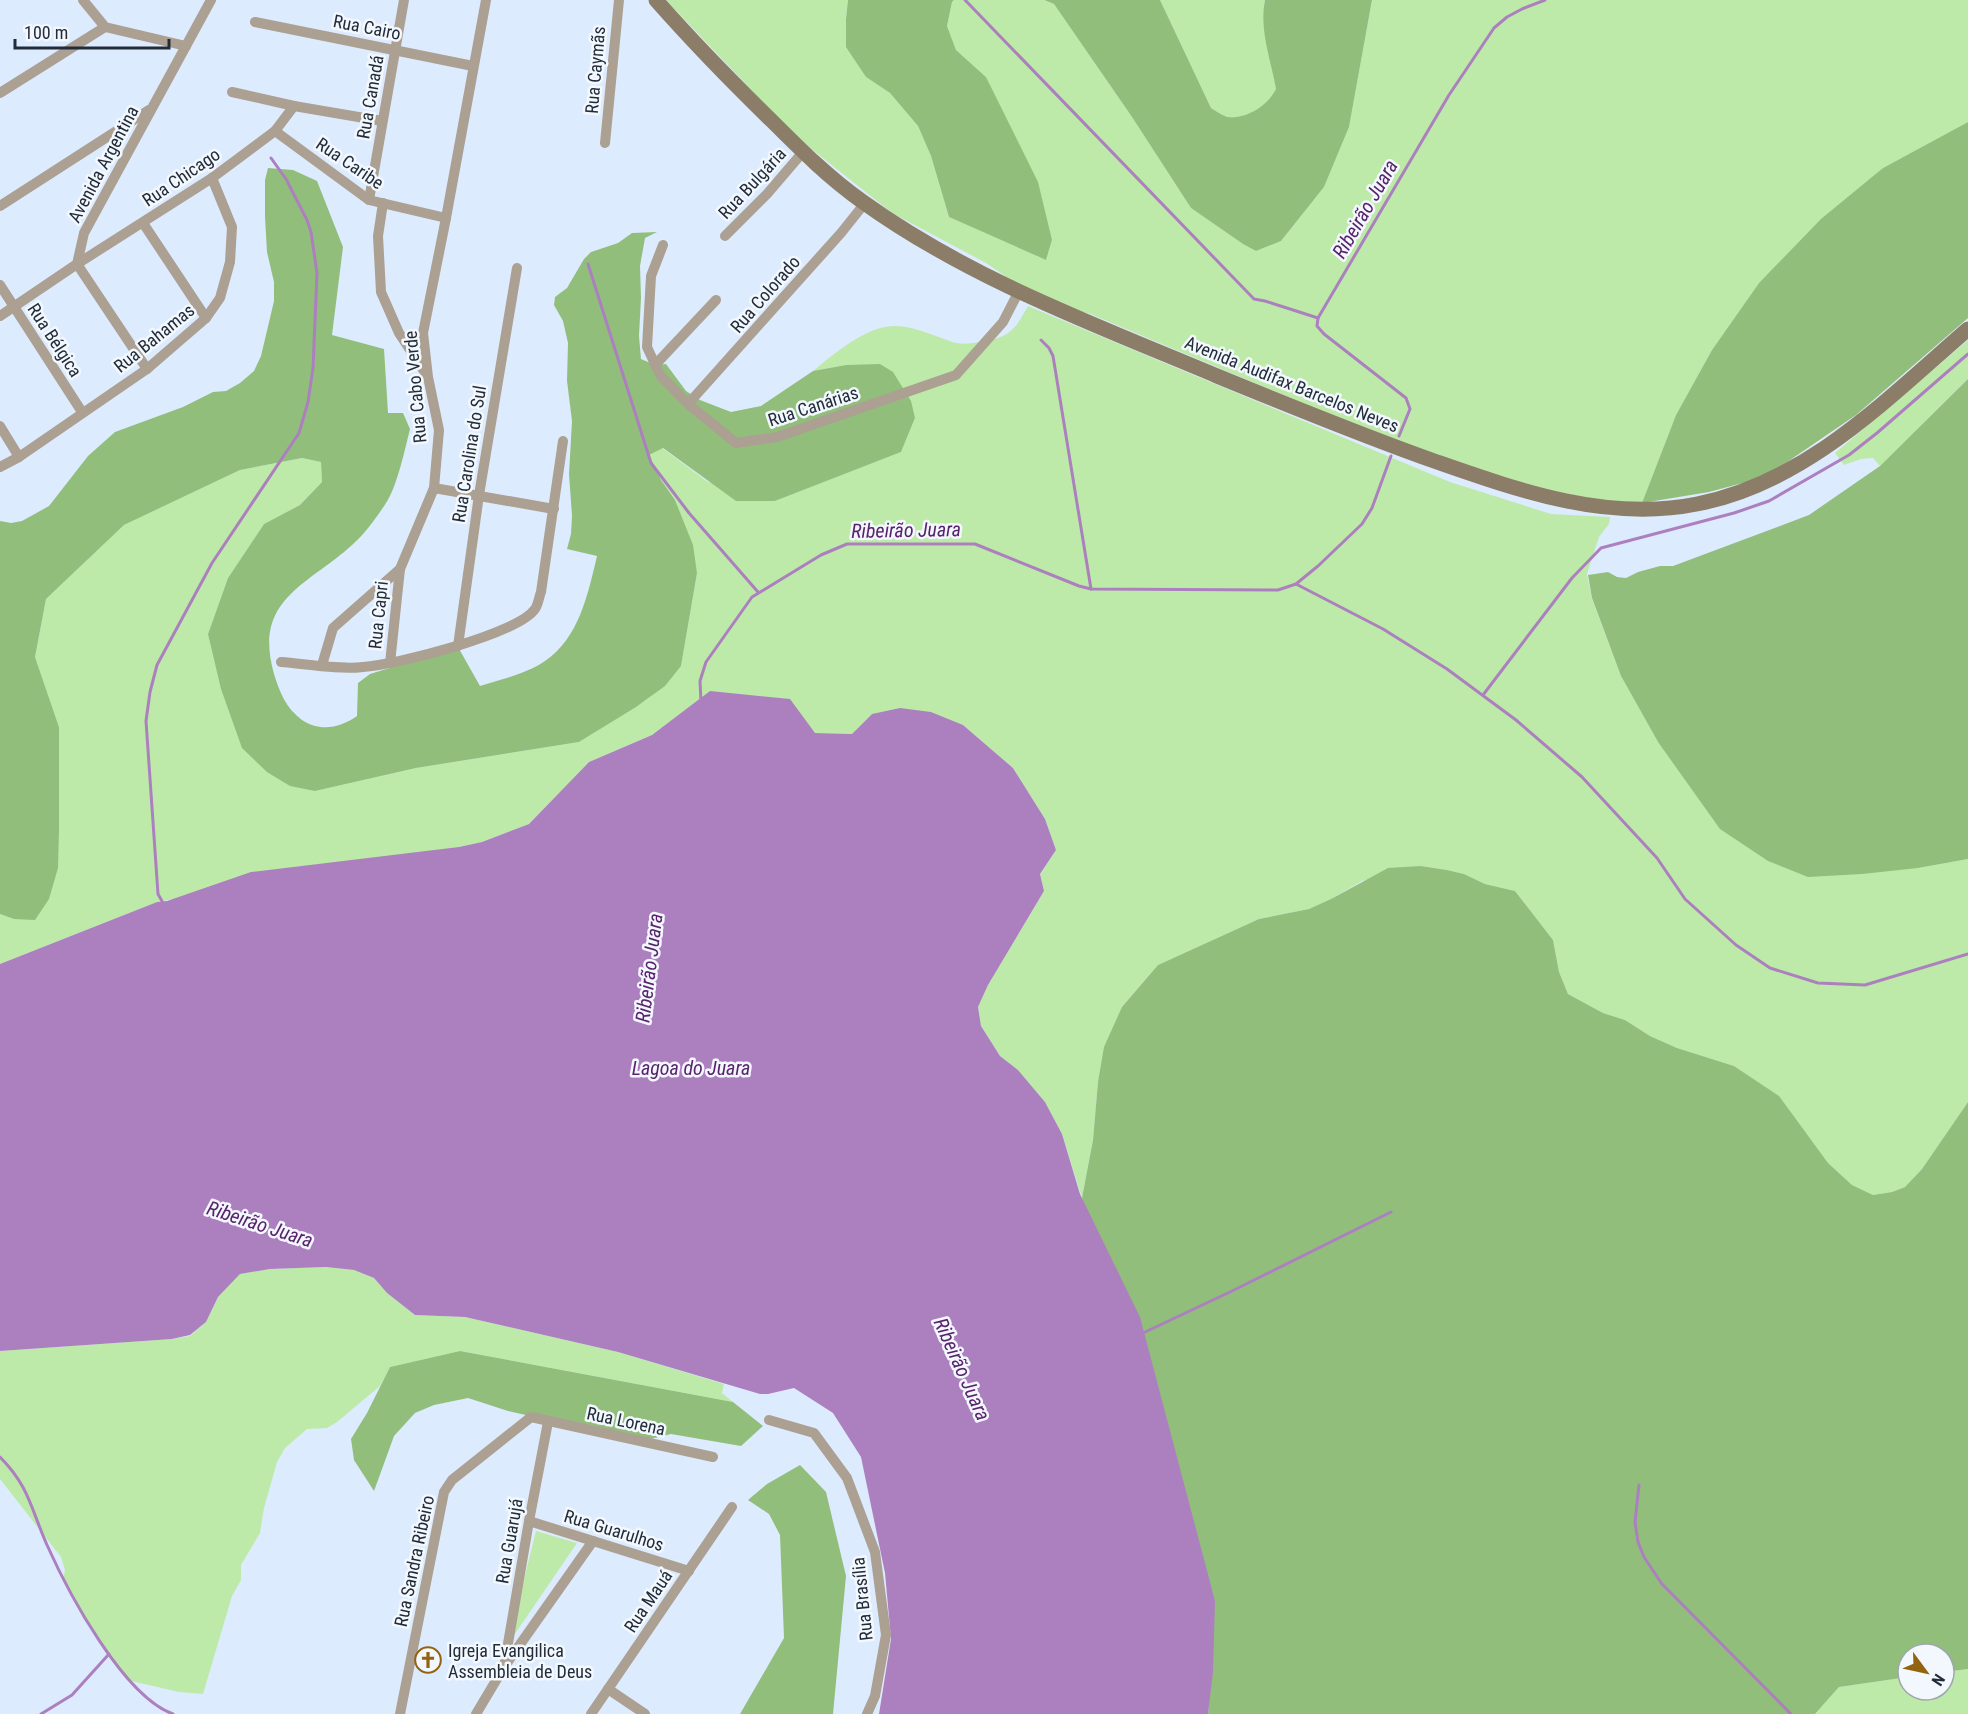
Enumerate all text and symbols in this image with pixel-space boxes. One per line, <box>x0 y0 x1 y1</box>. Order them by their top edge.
street label: Rua Cairo <box>331 10 403 44</box>
scale bar <box>15 12 170 50</box>
text: 100 m <box>24 22 68 43</box>
street label: Rua Caymãs <box>581 25 609 115</box>
street label: Rua Canadá <box>352 53 388 141</box>
street label: Avenida Argentina <box>63 102 143 226</box>
street label: Rua Caribe <box>312 133 388 193</box>
street label: Rua Chicago <box>138 143 224 211</box>
street label: Rua Bulgária <box>714 143 790 223</box>
water label: Ribeirão Juara <box>1327 155 1403 263</box>
street label: Rua Colorado <box>726 251 804 337</box>
street label: Rua Bélgica <box>23 299 87 381</box>
street label: Rua Bahamas <box>110 299 198 377</box>
street label: Rua Cabo Verde <box>400 330 430 444</box>
street label: Avenida Audifax Barcelos Neves <box>1182 331 1402 437</box>
street label: Rua Canárias <box>765 382 861 430</box>
street label: Rua Carolina do Sul <box>448 384 490 524</box>
water label: Ribeirão Juara <box>851 517 961 543</box>
street label: Rua Capri <box>364 580 392 650</box>
water label: Ribeirão Juara <box>630 912 668 1024</box>
water label: Lagoa do Juara <box>632 1056 750 1080</box>
water label: Ribeirão Juara <box>204 1196 316 1252</box>
water label: Ribeirão Juara <box>929 1314 995 1424</box>
street label: Rua Lorena <box>585 1402 667 1440</box>
street label: Rua Sandra Ribeiro <box>390 1493 438 1629</box>
street label: Rua Guarujá <box>491 1497 527 1585</box>
street label: Rua Guarulhos <box>562 1505 666 1555</box>
street label: Rua Brasília <box>847 1556 877 1642</box>
street label: Rua Mauá <box>620 1566 676 1636</box>
place label: Igreja Evangilica Assembleia de Deus <box>448 1640 592 1682</box>
north arrow <box>1896 1642 1956 1702</box>
church icon: Igreja Evangilica Assembleia de Deus <box>413 1645 443 1675</box>
text: N <box>1928 1671 1949 1689</box>

